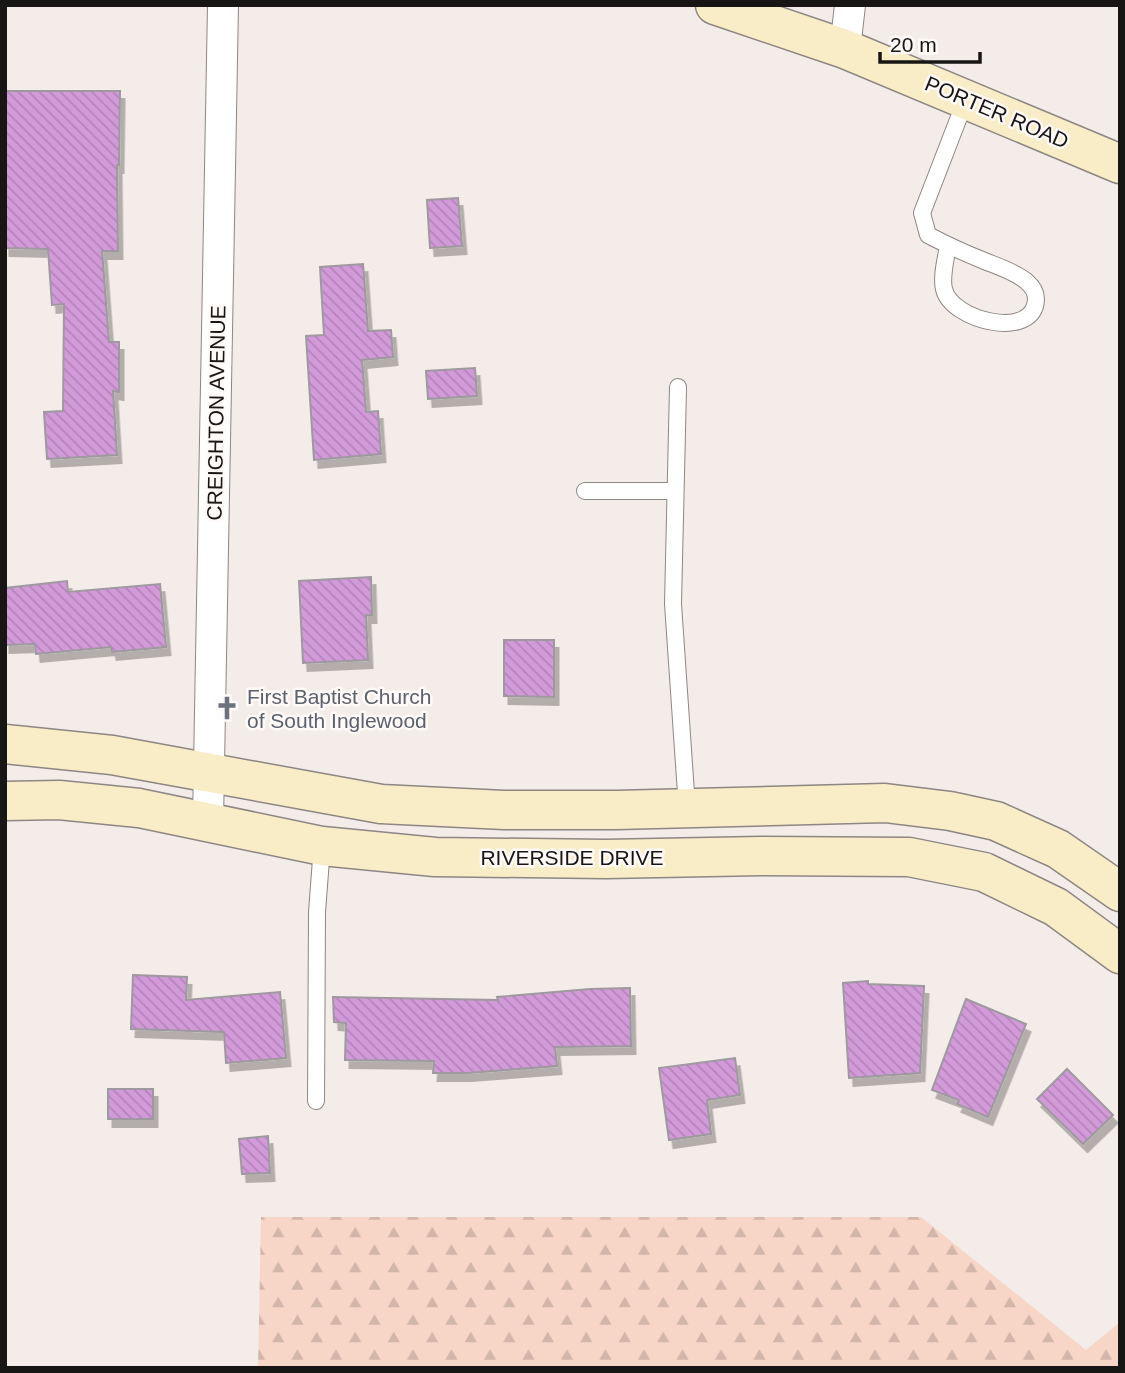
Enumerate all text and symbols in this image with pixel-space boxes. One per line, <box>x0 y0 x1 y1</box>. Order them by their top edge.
scale bar <box>880 21 980 65</box>
text: 20 m <box>890 33 937 56</box>
street label: PORTER ROAD <box>922 71 1072 153</box>
street label: CREIGHTON AVENUE <box>203 305 229 521</box>
place label: First Baptist Church of South Inglewood <box>247 685 431 732</box>
church icon: First Baptist Church of South Inglewood <box>213 694 241 722</box>
street label: RIVERSIDE DRIVE <box>480 846 664 869</box>

